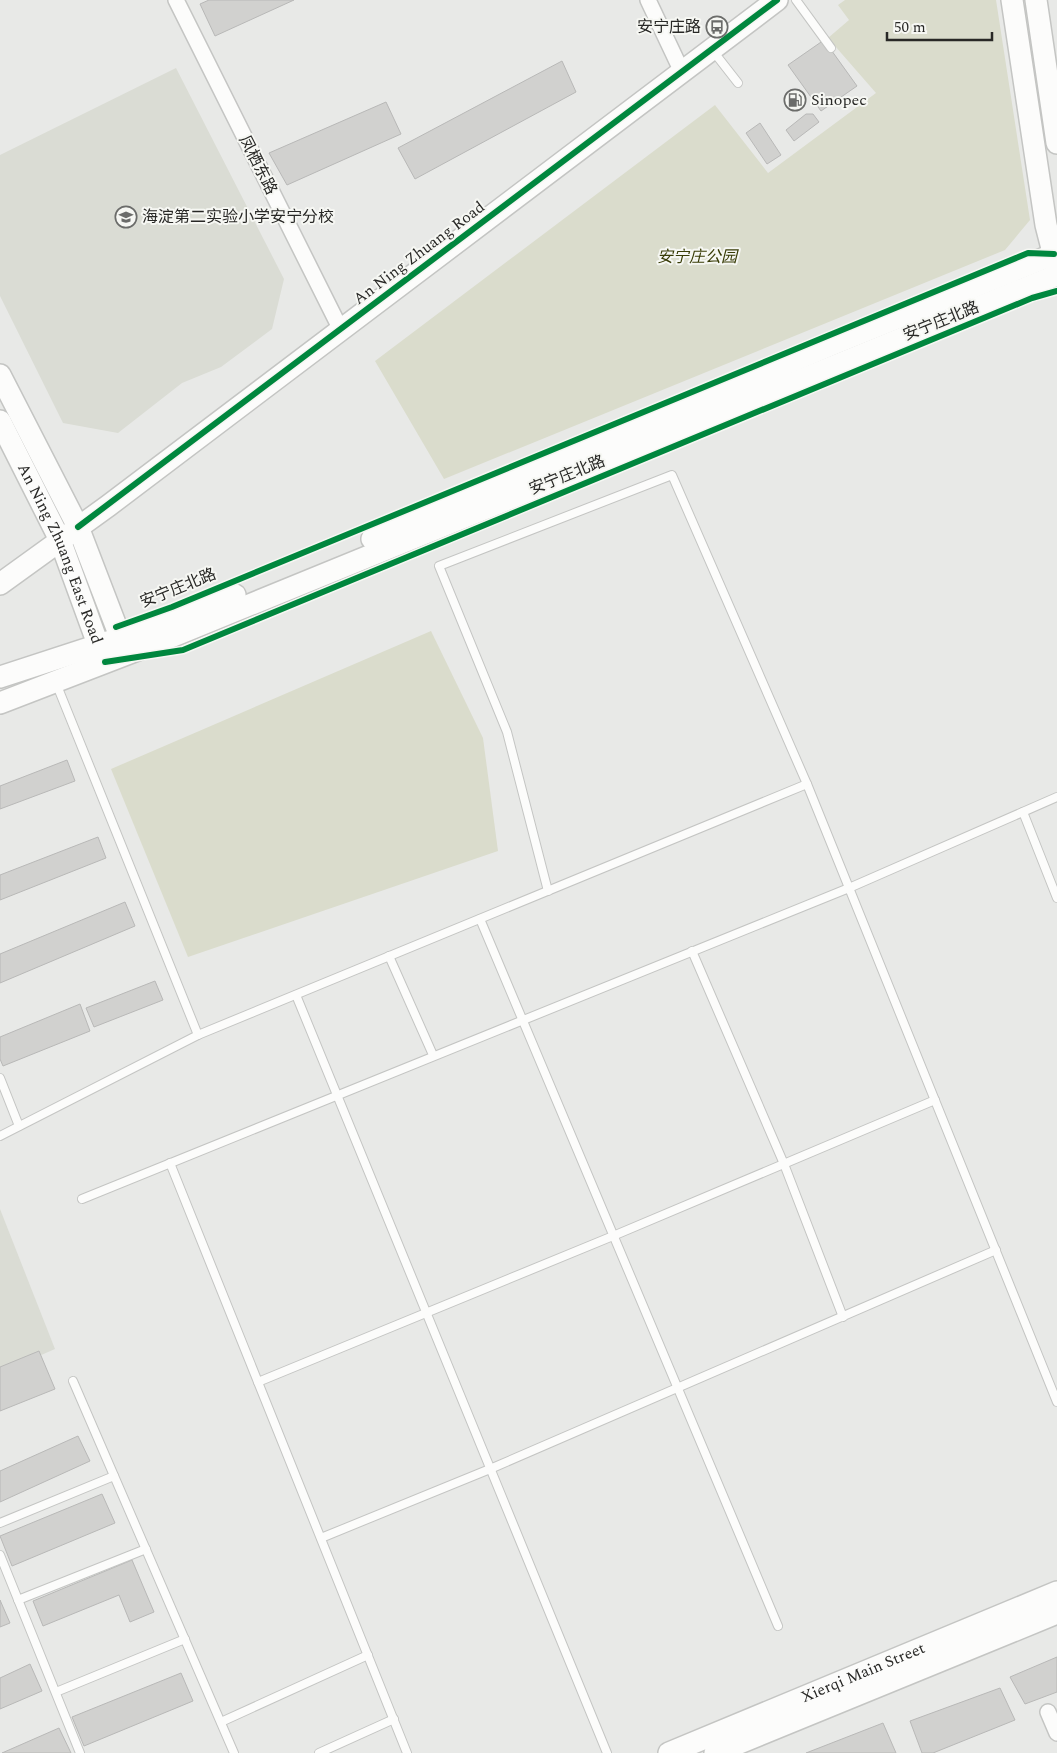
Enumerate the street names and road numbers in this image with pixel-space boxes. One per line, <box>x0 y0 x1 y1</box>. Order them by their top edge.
street label: 凤栖东路 <box>233 131 283 199</box>
street label: An Ning Zhuang Road <box>348 195 490 311</box>
street label: 安宁庄北路 <box>899 295 983 347</box>
street label: 安宁庄北路 <box>525 449 609 501</box>
street label: An Ning Zhuang East Road <box>11 459 109 647</box>
street label: 安宁庄北路 <box>136 562 220 614</box>
street label: Xierqi Main Street <box>797 1636 929 1709</box>

